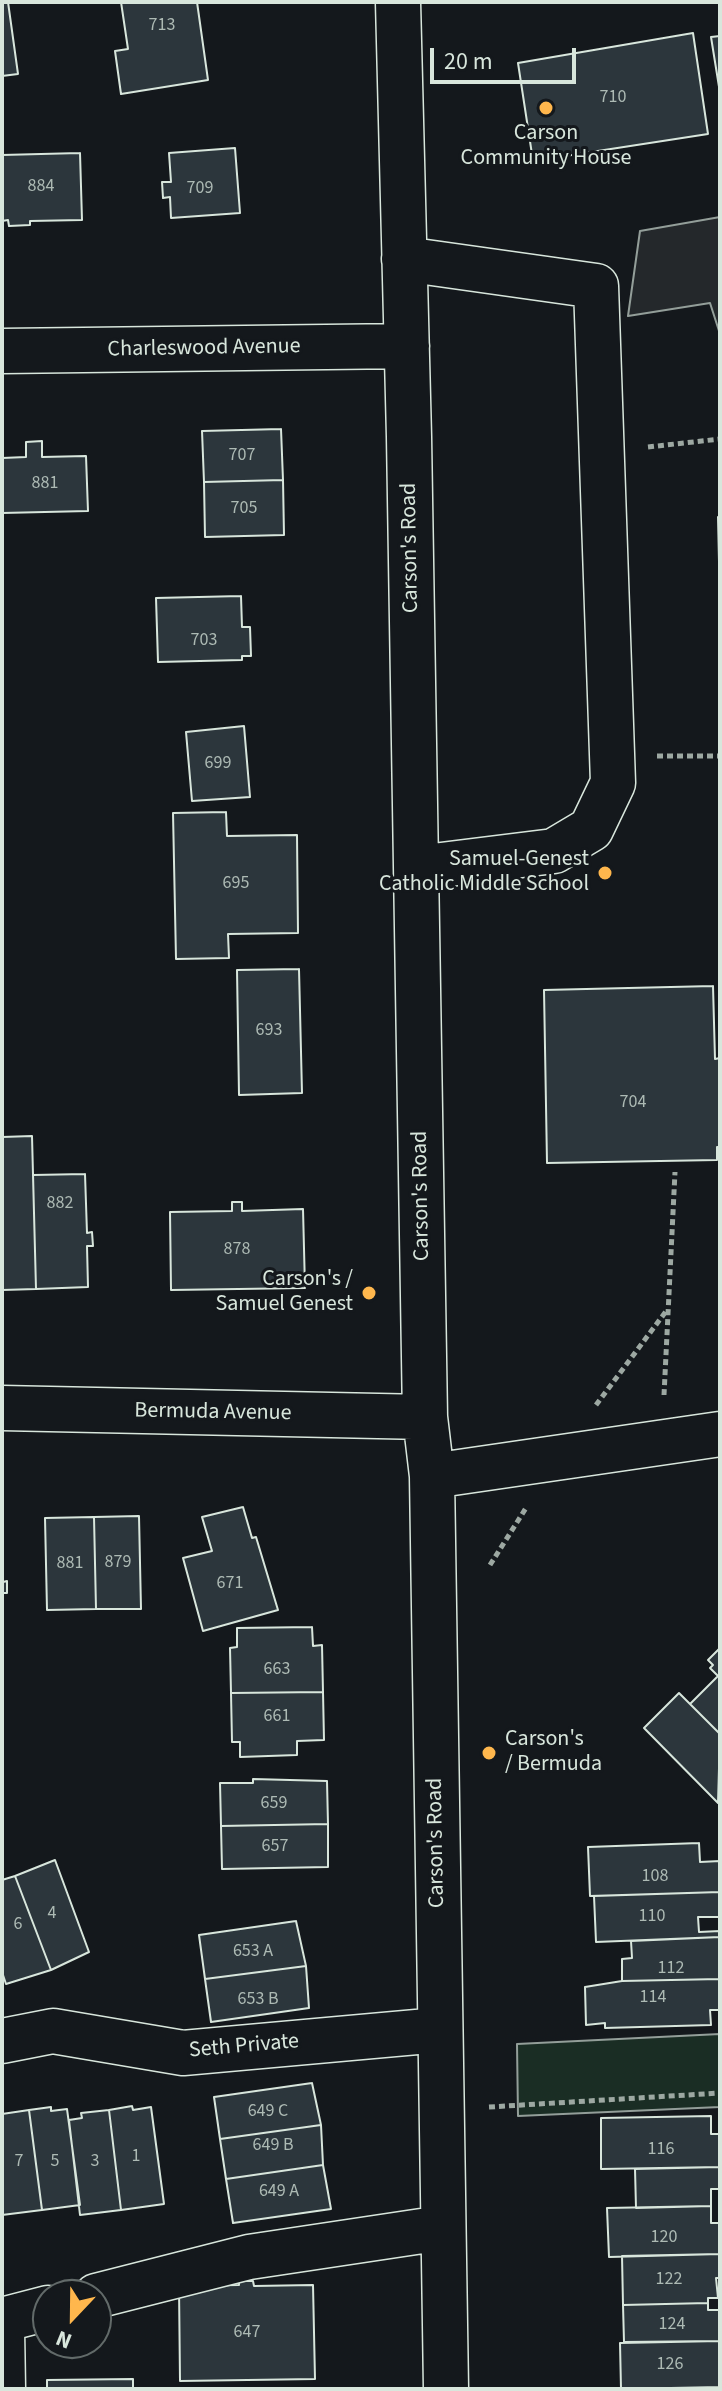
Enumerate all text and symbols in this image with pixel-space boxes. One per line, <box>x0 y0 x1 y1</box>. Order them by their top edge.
house number: 713 <box>149 15 175 37</box>
scale bar <box>434 32 580 82</box>
text: 20 m <box>444 44 493 79</box>
house number: 710 <box>600 87 626 109</box>
marker: Carson Community House <box>537 99 555 117</box>
place label: Carson Community House <box>461 121 631 172</box>
house number: 884 <box>28 176 54 198</box>
house number: 709 <box>187 178 213 200</box>
street label: Charleswood Avenue <box>107 334 301 364</box>
house number: 707 <box>229 445 255 467</box>
house number: 881 <box>32 473 58 495</box>
street label: Carson's Road <box>397 483 425 613</box>
house number: 705 <box>231 498 257 520</box>
house number: 703 <box>191 630 217 652</box>
house number: 699 <box>205 753 231 775</box>
place label: Samuel-Genest Catholic Middle School <box>379 847 589 898</box>
marker: Samuel-Genest Catholic Middle School <box>596 864 614 882</box>
house number: 695 <box>223 873 249 895</box>
house number: 693 <box>256 1020 282 1042</box>
house number: 704 <box>620 1092 646 1114</box>
street label: Carson's Road <box>408 1131 436 1261</box>
house number: 882 <box>47 1193 73 1215</box>
house number: 878 <box>224 1239 250 1261</box>
place label: Carson's / Samuel Genest <box>215 1267 353 1318</box>
marker: Carson's / Samuel Genest <box>360 1284 378 1302</box>
street label: Bermuda Avenue <box>134 1398 292 1428</box>
house number: 879 <box>105 1552 131 1574</box>
house number: 881 <box>57 1553 83 1575</box>
house number: 671 <box>217 1573 243 1595</box>
house number: 663 <box>264 1659 290 1681</box>
house number: 661 <box>264 1706 290 1728</box>
place label: Carson's / Bermuda <box>505 1727 602 1778</box>
marker: Carson's / Bermuda <box>480 1744 498 1762</box>
street label: Carson's Road <box>423 1778 451 1908</box>
house number: 659 <box>261 1793 287 1815</box>
house number: 657 <box>262 1836 288 1858</box>
house number: 108 <box>642 1866 668 1888</box>
house number: 4 <box>48 1903 56 1925</box>
house number: 110 <box>639 1906 665 1928</box>
house number: 6 <box>14 1914 22 1936</box>
house number: 653 A <box>233 1941 273 1963</box>
house number: 112 <box>658 1958 684 1980</box>
house number: 114 <box>640 1987 666 2009</box>
house number: 653 B <box>237 1989 279 2011</box>
street label: Seth Private <box>188 2029 300 2065</box>
house number: 649 C <box>248 2101 288 2123</box>
house number: 649 B <box>252 2135 294 2157</box>
house number: 116 <box>648 2139 674 2161</box>
house number: 1 <box>132 2146 140 2168</box>
house number: 7 <box>15 2151 23 2173</box>
house number: 5 <box>51 2151 59 2173</box>
house number: 3 <box>91 2151 99 2173</box>
house number: 649 A <box>259 2181 299 2203</box>
house number: 120 <box>651 2227 677 2249</box>
house number: 122 <box>656 2269 682 2291</box>
north arrow <box>32 2279 112 2359</box>
house number: 124 <box>659 2314 685 2336</box>
text: N <box>51 2322 77 2357</box>
house number: 647 <box>234 2322 260 2344</box>
house number: 126 <box>657 2354 683 2376</box>

